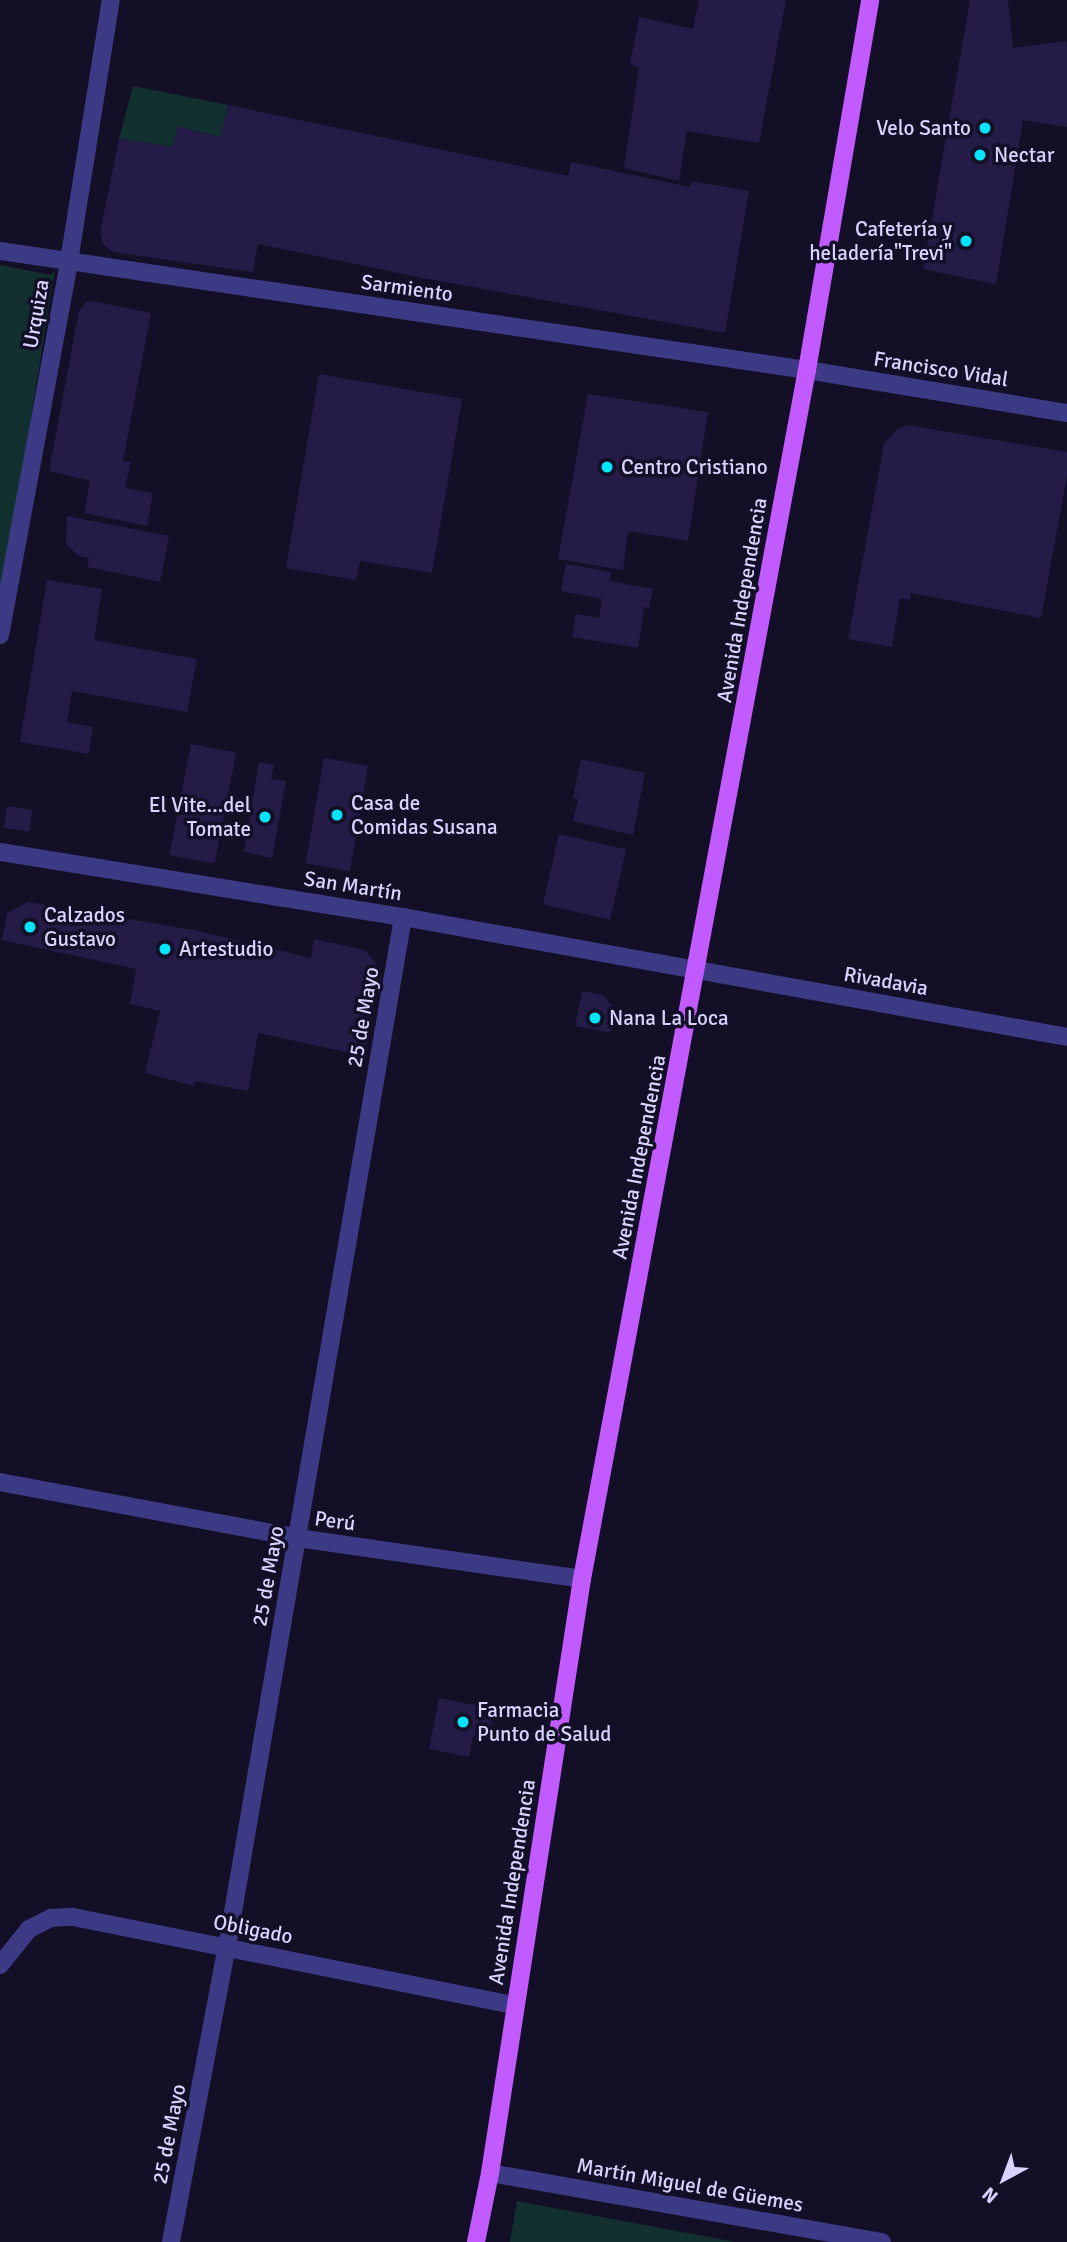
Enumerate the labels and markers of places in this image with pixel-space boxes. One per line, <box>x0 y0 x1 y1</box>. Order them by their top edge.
place label: Velo Santo <box>876 115 971 141</box>
marker: Velo Santo <box>977 120 993 136</box>
place label: Nectar <box>994 142 1054 168</box>
marker: Nectar <box>972 147 988 163</box>
place label: Cafetería y heladería"Trevi" <box>809 216 952 266</box>
marker: Cafetería y heladería"Trevi" <box>958 233 974 249</box>
place label: Centro Cristiano <box>621 454 768 480</box>
marker: Centro Cristiano <box>599 459 615 475</box>
place label: Casa de Comidas Susana <box>351 790 498 840</box>
place label: El Vite...del Tomate <box>149 792 251 842</box>
marker: Casa de Comidas Susana <box>329 807 345 823</box>
marker: El Vite...del Tomate <box>257 809 273 825</box>
place label: Calzados Gustavo <box>44 902 125 952</box>
marker: Calzados Gustavo <box>22 919 38 935</box>
place label: Artestudio <box>179 936 273 962</box>
marker: Artestudio <box>157 941 173 957</box>
place label: Nana La Loca <box>609 1005 729 1031</box>
marker: Nana La Loca <box>587 1010 603 1026</box>
place label: Farmacia Punto de Salud <box>477 1697 611 1747</box>
marker: Farmacia Punto de Salud <box>455 1714 471 1730</box>

